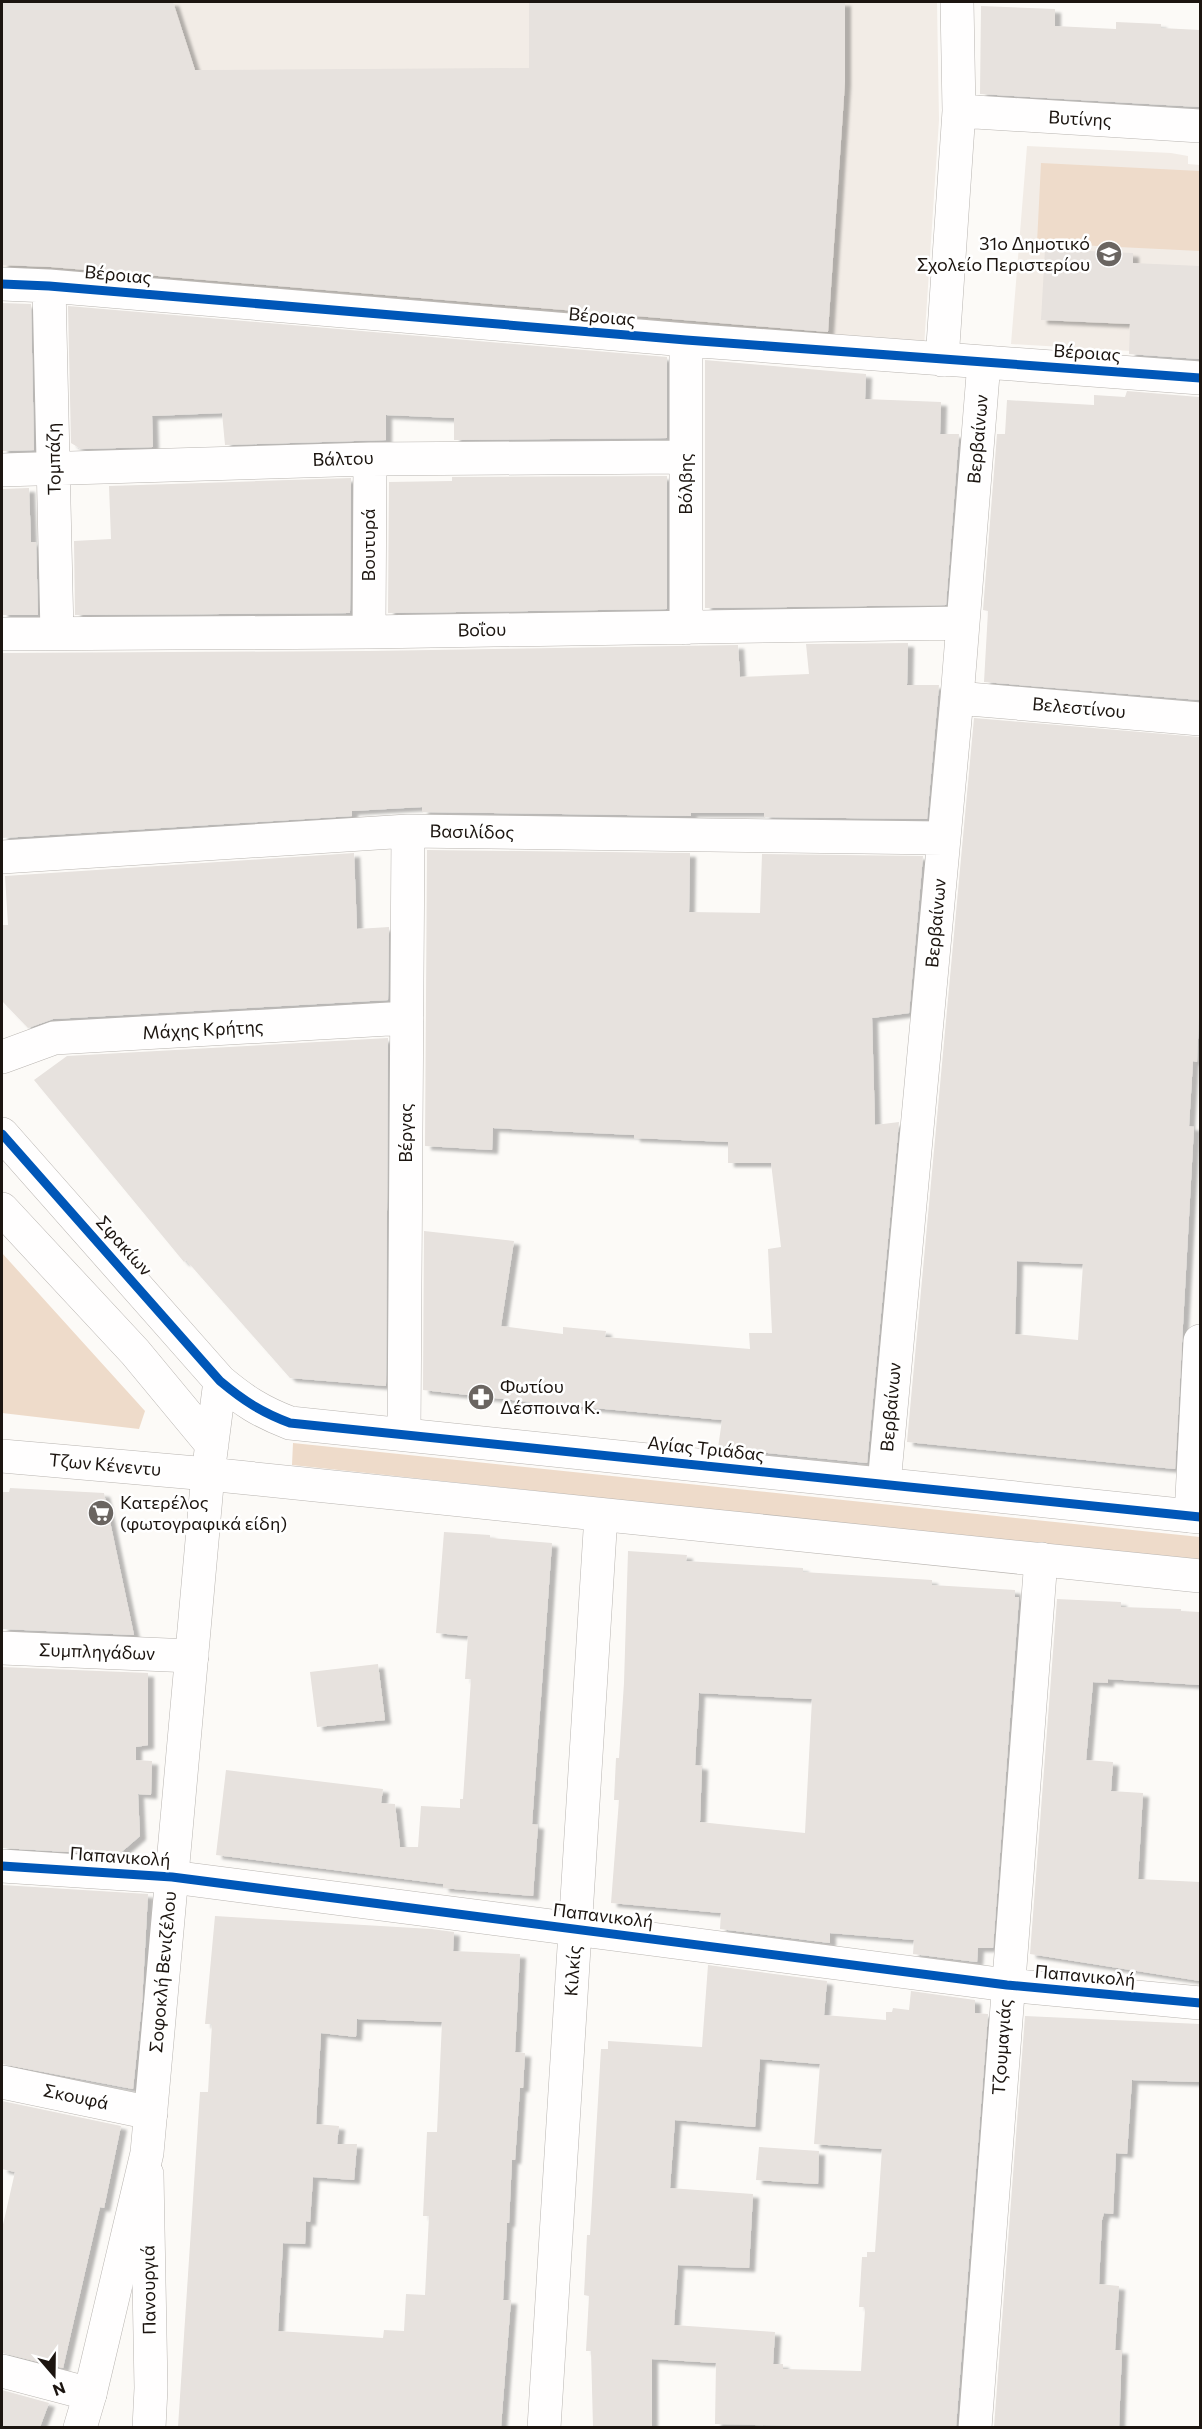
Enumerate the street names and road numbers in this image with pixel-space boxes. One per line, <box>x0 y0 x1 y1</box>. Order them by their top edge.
street label: Βυτίνης <box>1048 105 1113 131</box>
street label: Βέροιας <box>84 260 153 288</box>
street label: Βέροιας <box>568 302 637 330</box>
street label: Βέροιας <box>1053 339 1121 365</box>
street label: Βερβαίνων <box>962 393 992 485</box>
street label: Τομπάζη <box>41 423 65 495</box>
street label: Βάλτου <box>312 446 374 470</box>
street label: Βόλβης <box>674 453 696 515</box>
street label: Βουτυρά <box>357 509 379 581</box>
street label: Βοΐου <box>457 618 507 640</box>
street label: Βελεστίνου <box>1031 692 1127 722</box>
street label: Βασιλίδος <box>429 819 515 843</box>
street label: Βερβαίνων <box>920 877 950 969</box>
street label: Μάχης Κρήτης <box>142 1015 264 1043</box>
street label: Βέργας <box>394 1103 416 1163</box>
street label: Σφακίων <box>92 1211 157 1280</box>
street label: Βερβαίνων <box>875 1361 905 1453</box>
street label: Αγίας Τριάδας <box>647 1431 766 1465</box>
street label: Τζων Κένεντυ <box>48 1448 162 1480</box>
street label: Συμπληγάδων <box>39 1638 155 1664</box>
street label: Παπανικολή <box>69 1842 171 1870</box>
street label: Σοφοκλή Βενιζέλου <box>144 1890 180 2054</box>
street label: Παπανικολή <box>552 1898 655 1932</box>
street label: Κιλκίς <box>559 1945 585 1997</box>
street label: Παπανικολή <box>1034 1960 1136 1990</box>
street label: Τζουμαγιάς <box>987 1998 1015 2096</box>
street label: Σκουφά <box>42 2078 111 2114</box>
street label: Πανουργιά <box>136 2245 160 2335</box>

